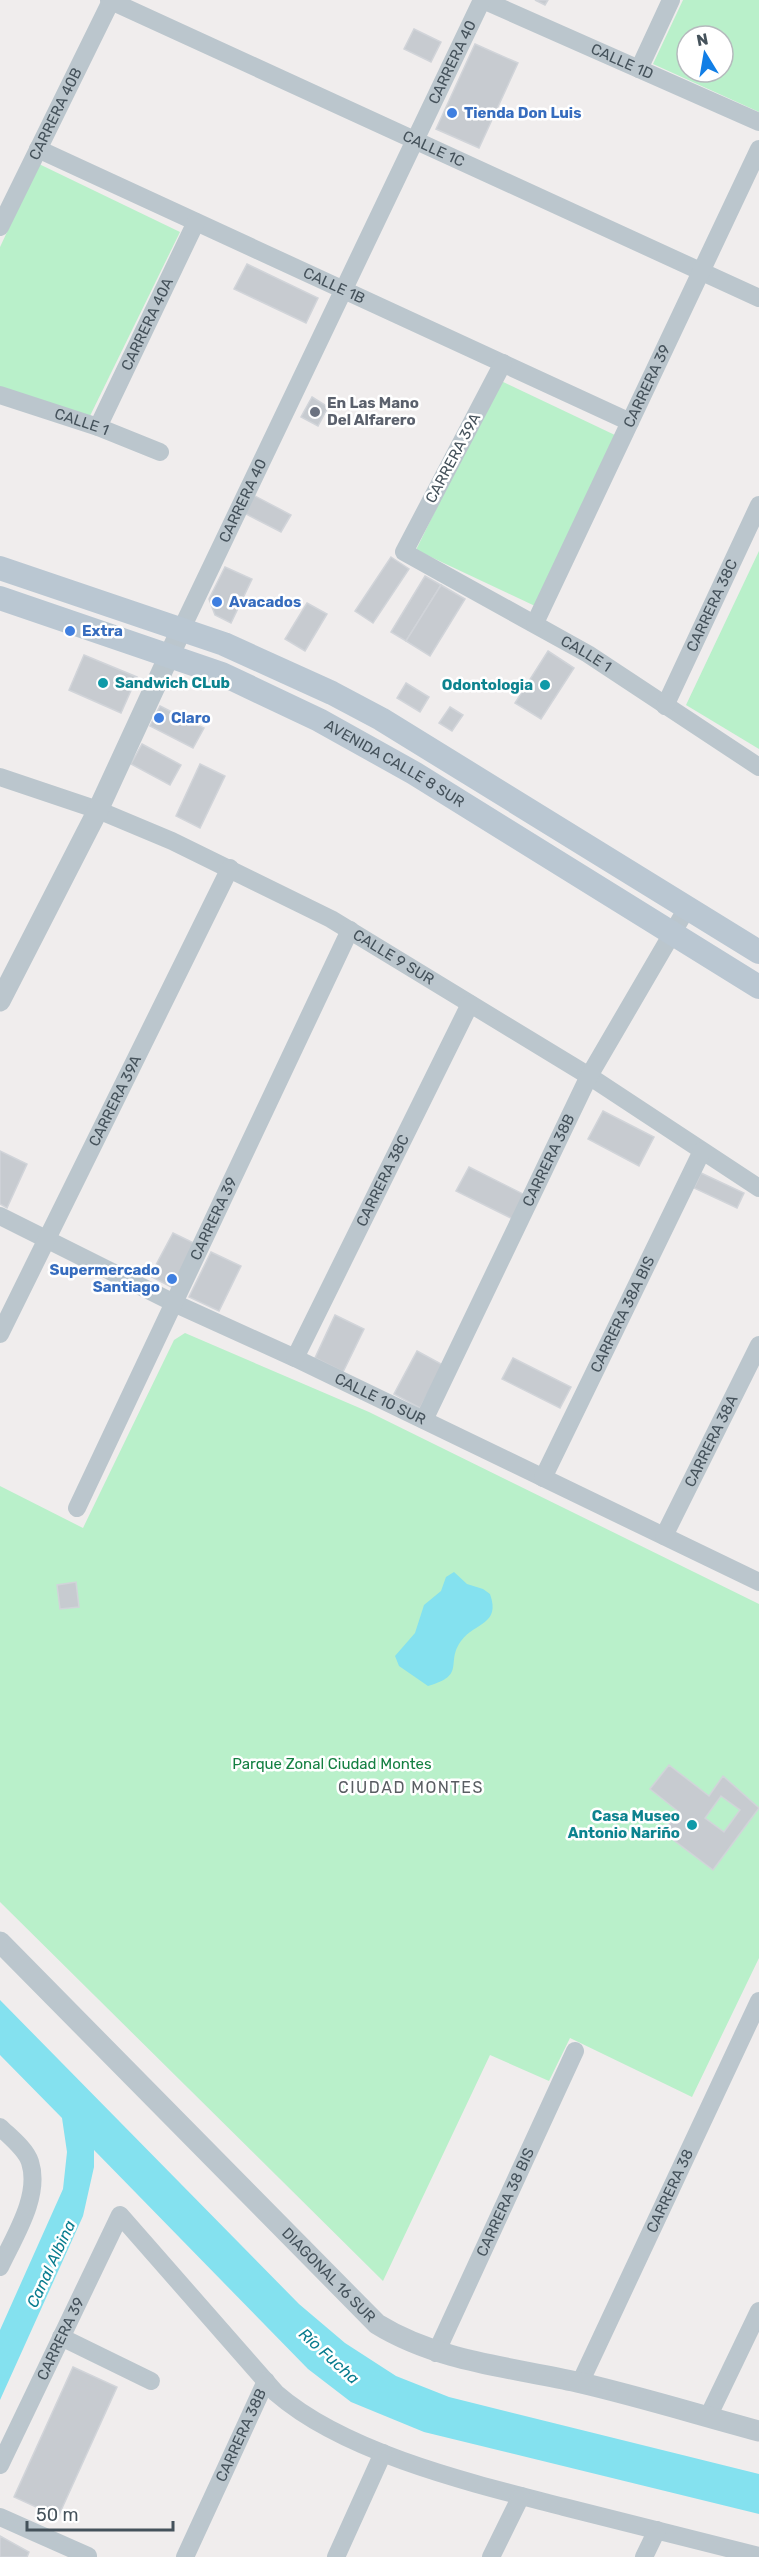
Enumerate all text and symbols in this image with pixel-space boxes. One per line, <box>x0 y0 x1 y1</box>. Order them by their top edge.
street label: CARRERA 40 <box>425 17 480 107</box>
north arrow <box>675 24 735 84</box>
text: N <box>695 29 710 50</box>
street label: CALLE 1D <box>588 40 656 83</box>
street label: CARRERA 40B <box>25 65 86 163</box>
place label: Tienda Don Luis <box>464 104 581 122</box>
marker: Tienda Don Luis <box>445 106 459 120</box>
street label: CALLE 1C <box>400 127 467 171</box>
street label: CALLE 1B <box>300 264 368 308</box>
street label: CARRERA 40A <box>117 275 177 373</box>
street label: CARRERA 39 <box>620 342 674 431</box>
place label: En Las Mano Del Alfarero <box>327 394 419 429</box>
street label: CALLE 1 <box>52 404 112 439</box>
marker: En Las Mano Del Alfarero <box>308 405 322 419</box>
street label: CARRERA 39A <box>422 410 484 506</box>
street label: CARRERA 40 <box>215 456 270 546</box>
street label: CARRERA 38C <box>683 556 741 655</box>
place label: Avacados <box>229 593 301 611</box>
marker: Avacados <box>210 595 224 609</box>
place label: Extra <box>82 622 123 640</box>
marker: Extra <box>63 624 77 638</box>
street label: CALLE 1 <box>558 632 615 676</box>
place label: Sandwich CLub <box>115 674 230 692</box>
marker: Sandwich CLub <box>96 676 110 690</box>
place label: Odontologia <box>442 676 533 694</box>
marker: Odontologia <box>538 678 552 692</box>
place label: Claro <box>171 709 211 727</box>
marker: Claro <box>152 711 166 725</box>
street label: AVENIDA CALLE 8 SUR <box>321 716 468 811</box>
street label: CALLE 9 SUR <box>350 926 438 989</box>
street label: CARRERA 39A <box>85 1052 145 1149</box>
street label: CARRERA 38B <box>519 1111 578 1210</box>
street label: CARRERA 38C <box>352 1131 413 1230</box>
street label: CARRERA 39 <box>186 1174 241 1263</box>
street label: CARRERA 38A BIS <box>587 1253 659 1375</box>
place label: Supermercado Santiago <box>50 1261 160 1296</box>
marker: Supermercado Santiago <box>165 1272 179 1286</box>
street label: CALLE 10 SUR <box>332 1369 429 1429</box>
street label: CARRERA 38A <box>681 1392 742 1490</box>
park label: Parque Zonal Ciudad Montes <box>232 1755 432 1773</box>
district label: CIUDAD MONTES <box>338 1778 484 1797</box>
place label: Casa Museo Antonio Nariño <box>568 1807 680 1842</box>
marker: Casa Museo Antonio Nariño <box>685 1818 699 1832</box>
street label: CARRERA 38 BIS <box>473 2145 538 2259</box>
street label: CARRERA 38 <box>643 2146 697 2236</box>
water label: Canal Albina <box>23 2218 79 2310</box>
street label: DIAGONAL 16 SUR <box>278 2224 379 2326</box>
street label: CARRERA 39 <box>33 2294 88 2383</box>
water label: Río Fucha <box>295 2324 363 2388</box>
street label: CARRERA 38B <box>212 2386 270 2485</box>
scale bar <box>27 2494 172 2532</box>
text: 50 m <box>36 2504 79 2526</box>

